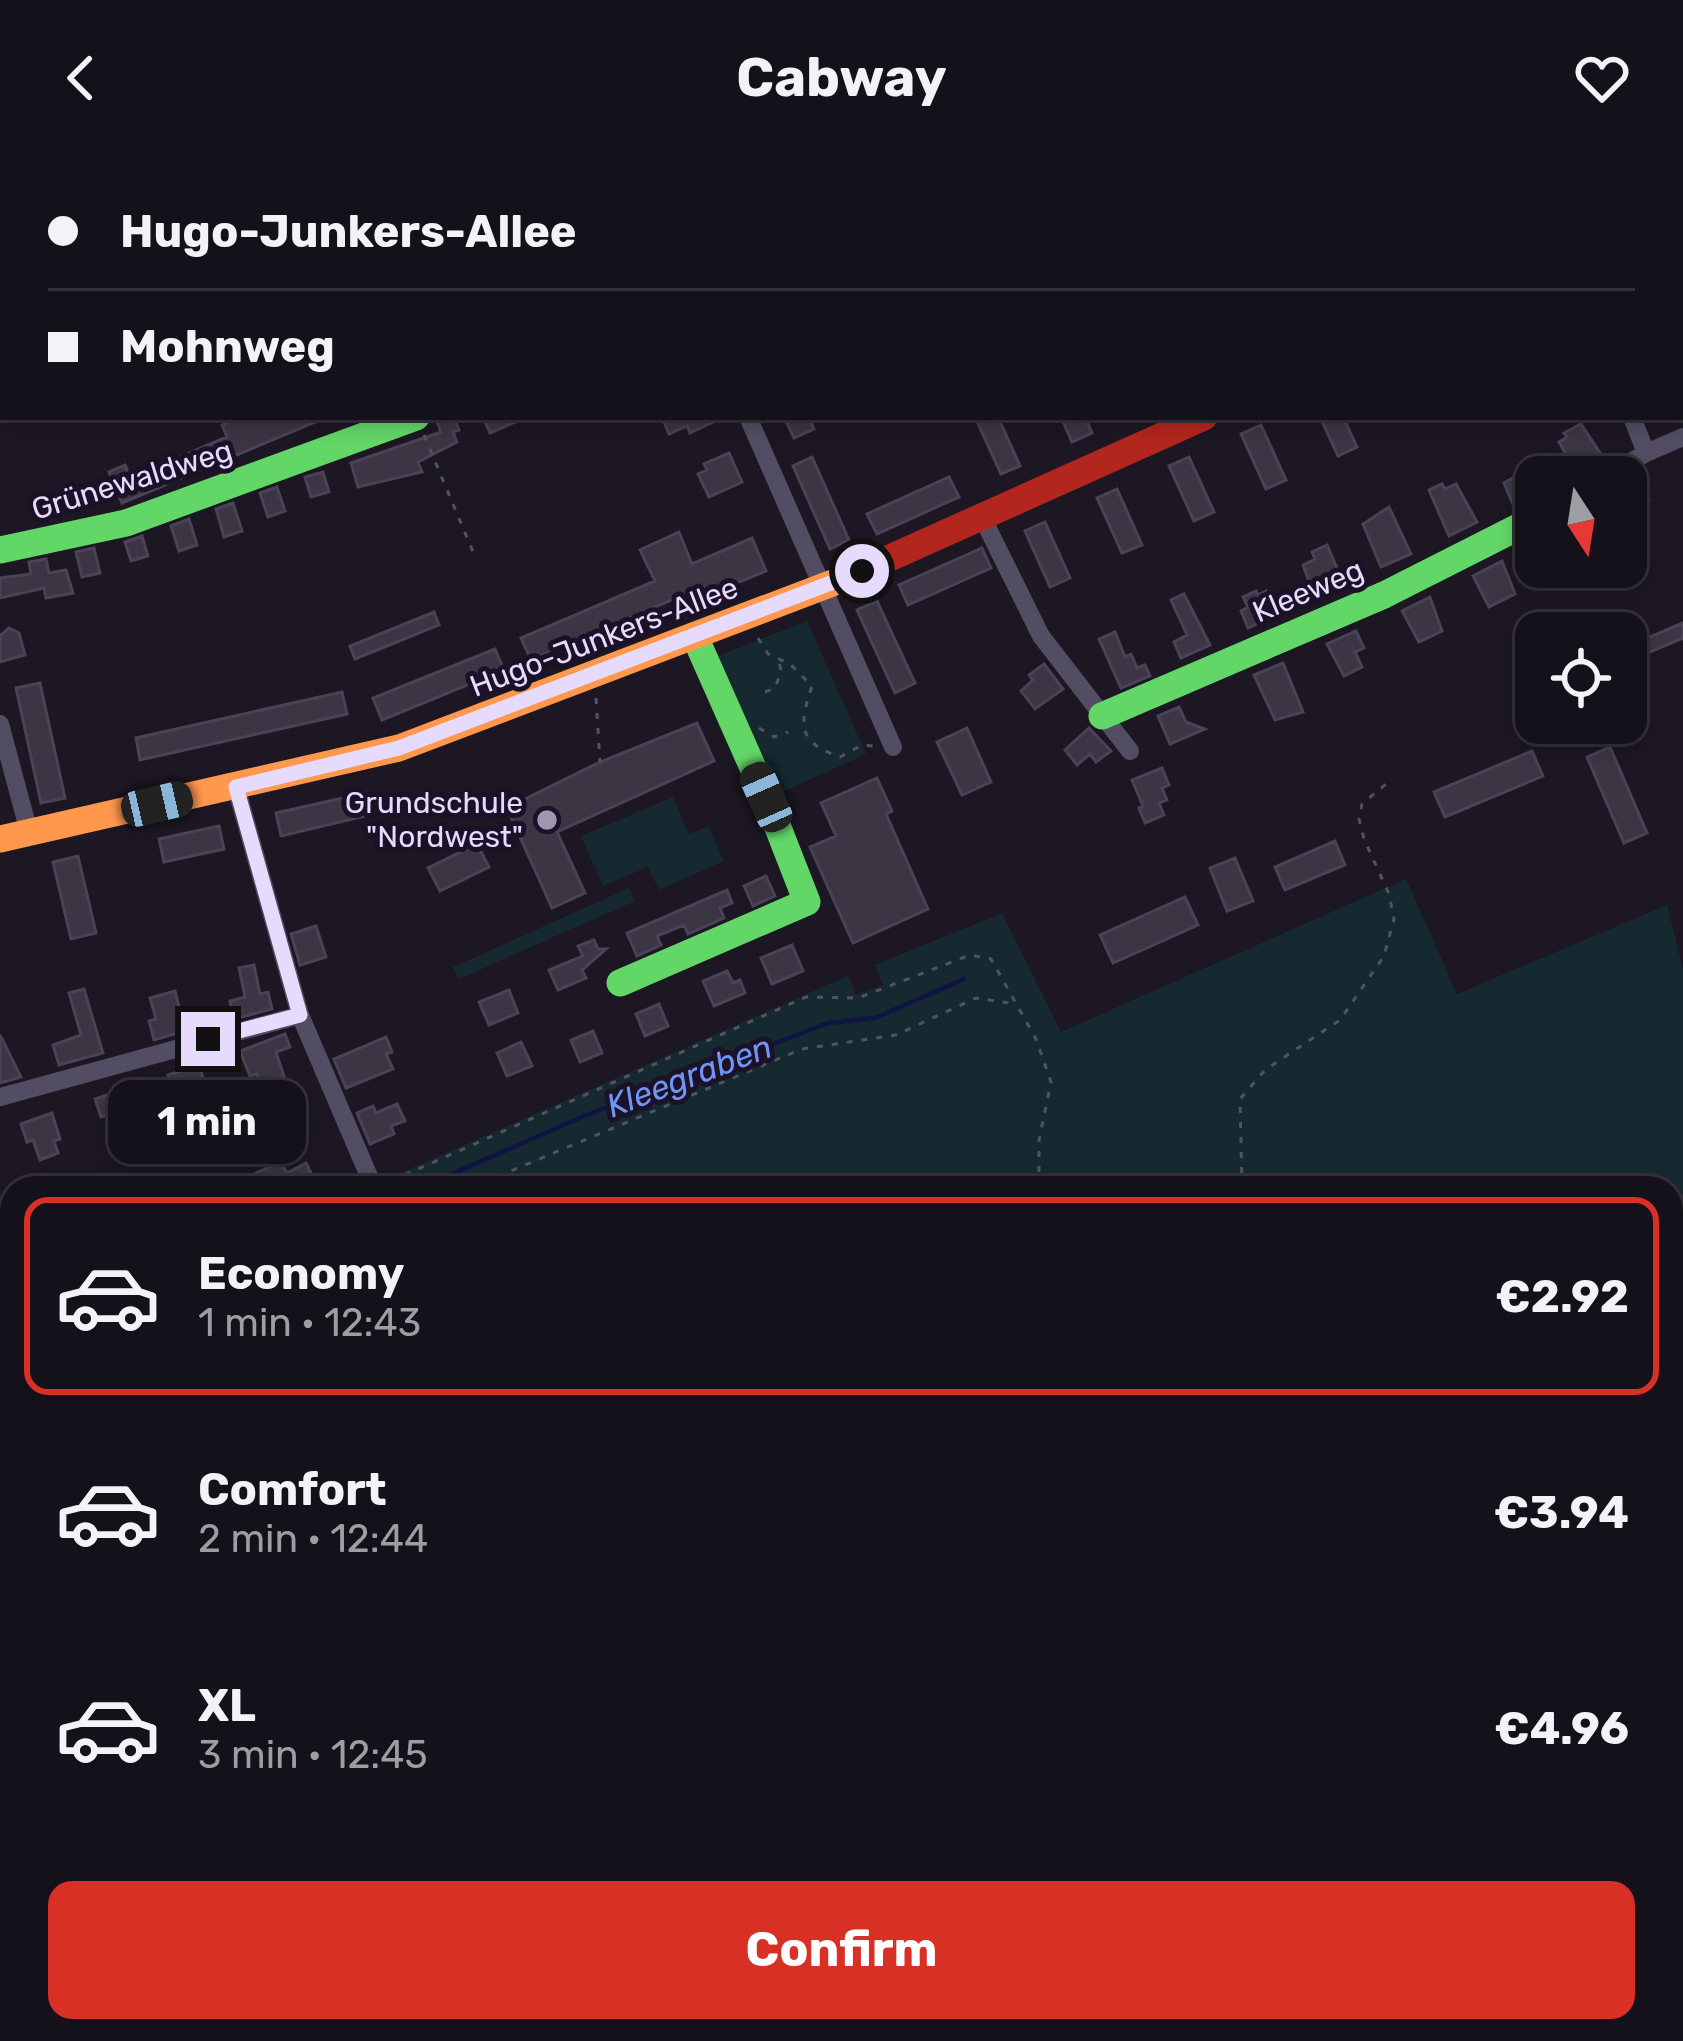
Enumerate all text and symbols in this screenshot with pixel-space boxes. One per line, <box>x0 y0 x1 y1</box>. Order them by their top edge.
icon: back <box>48 45 114 111</box>
icon: heart <box>1569 45 1635 111</box>
text: Cabway <box>736 46 947 110</box>
text: Hugo-Junkers-Allee <box>120 205 577 258</box>
text: Mohnweg <box>120 320 335 373</box>
street label: Grünewaldweg <box>27 432 237 528</box>
north arrow <box>1515 456 1647 588</box>
map controls <box>1515 456 1647 744</box>
route start <box>835 544 889 598</box>
street label: Kleeweg <box>1247 552 1369 630</box>
street label: Hugo-Junkers-Allee <box>465 569 743 705</box>
button: locate <box>1515 612 1647 744</box>
car <box>735 757 797 837</box>
car <box>118 778 196 830</box>
place label: Grundschule "Nordwest" <box>345 785 523 855</box>
marker: Grundschule "Nordwest" <box>534 807 560 833</box>
route end <box>181 1012 235 1066</box>
water label: Kleegraben <box>601 1027 777 1125</box>
callout: 1 min <box>109 1081 307 1165</box>
text: 1 min <box>157 1099 257 1145</box>
icon: car <box>54 1242 162 1350</box>
text: Economy <box>198 1247 404 1300</box>
text: €2.92 <box>1495 1270 1629 1323</box>
text: 1 min · 12:43 <box>198 1300 421 1346</box>
icon: car <box>54 1458 162 1566</box>
text: Comfort <box>198 1463 387 1516</box>
text: €3.94 <box>1494 1486 1629 1539</box>
text: 2 min · 12:44 <box>198 1516 428 1562</box>
icon: car <box>54 1674 162 1782</box>
text: XL <box>198 1679 256 1732</box>
text: €4.96 <box>1494 1702 1629 1755</box>
text: 3 min · 12:45 <box>198 1732 428 1778</box>
button: Confirm <box>48 1881 1635 2019</box>

